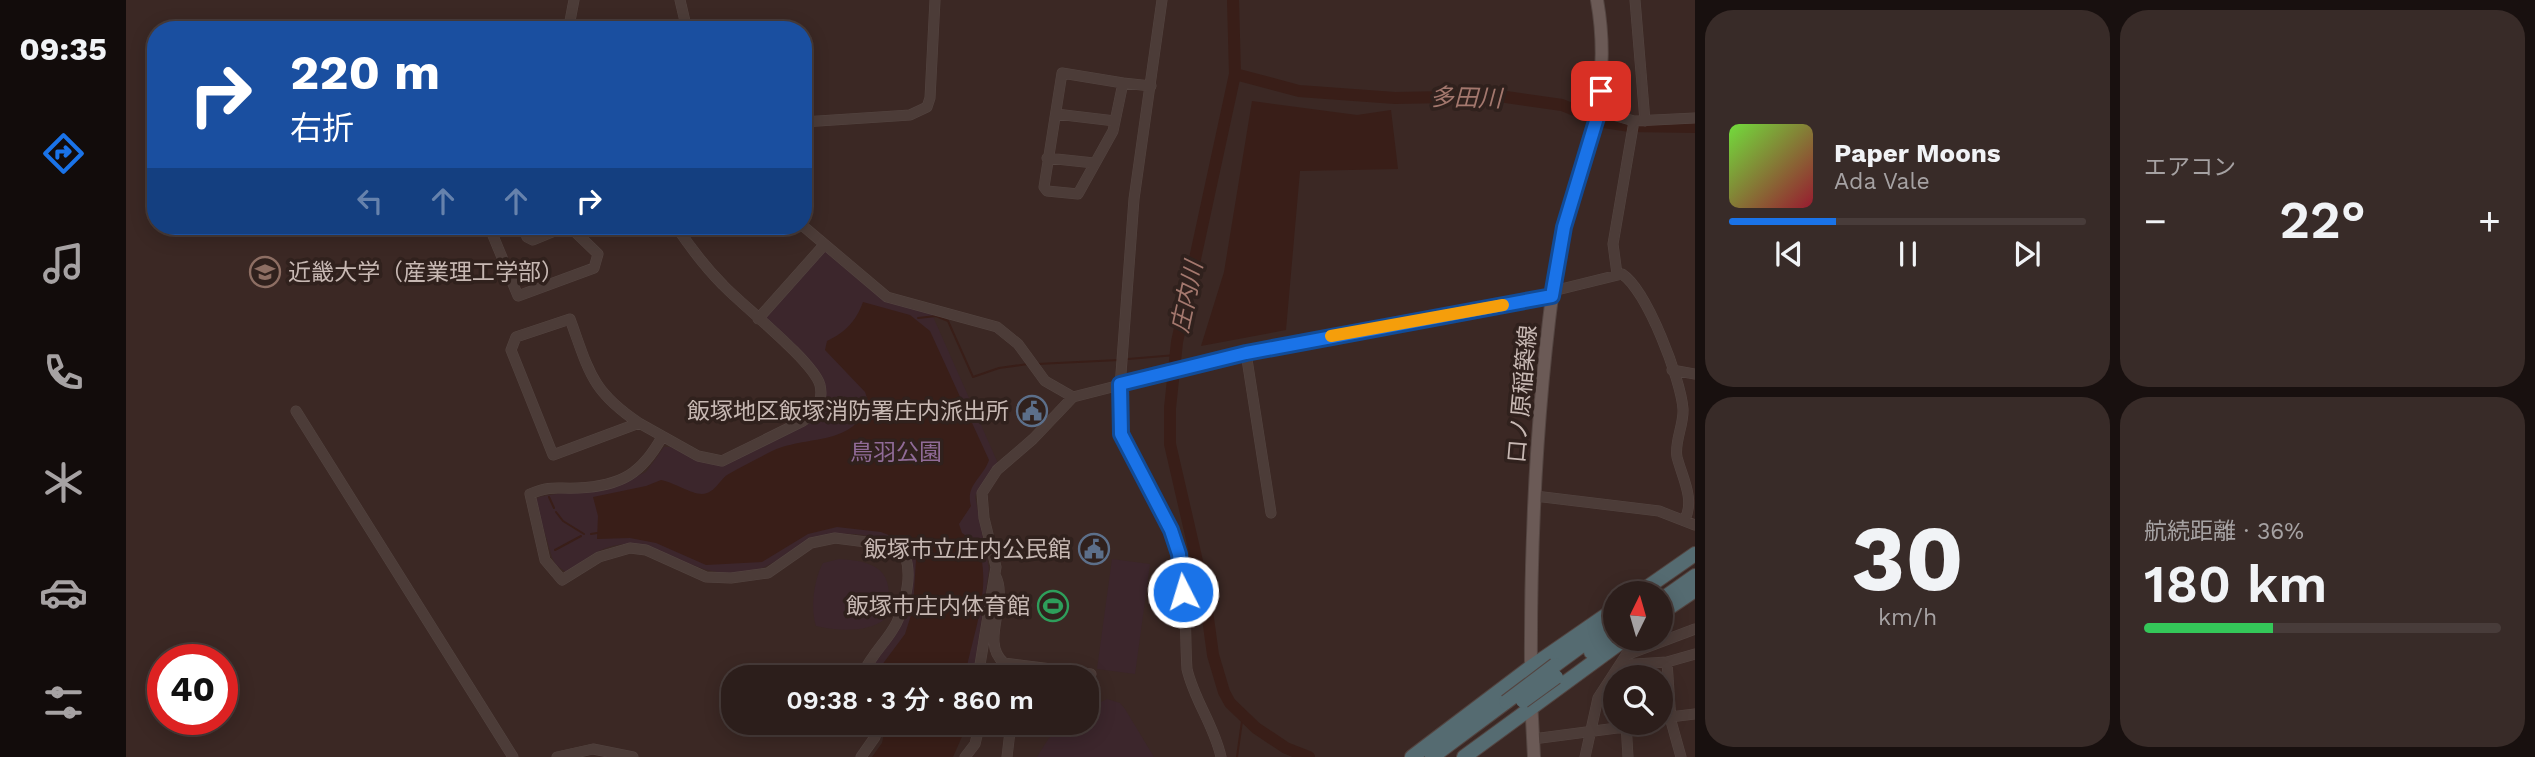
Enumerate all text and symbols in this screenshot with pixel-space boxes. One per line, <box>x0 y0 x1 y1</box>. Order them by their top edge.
text: 09:35 <box>19 30 107 68</box>
text: 220 m <box>290 43 440 101</box>
icon: right <box>175 49 266 140</box>
pin <box>1571 61 1631 121</box>
icon: arrive <box>1582 72 1620 110</box>
water label: 多田川 <box>1430 83 1505 113</box>
text: 右折 <box>290 109 354 147</box>
icon: directions <box>39 129 88 178</box>
text: Paper Moons <box>1834 138 2001 168</box>
text: エアコン <box>2144 154 2236 181</box>
text: Ada Vale <box>1834 168 1930 195</box>
icon: left <box>351 182 389 220</box>
icon: ahead <box>424 182 462 220</box>
icon: ahead <box>497 182 535 220</box>
icon: right <box>570 182 608 220</box>
text: 22° <box>2279 190 2366 251</box>
text: − <box>2144 199 2167 243</box>
text: + <box>2478 199 2501 243</box>
icon: previous <box>1770 235 1808 273</box>
icon: pause <box>1889 235 1927 273</box>
icon: next <box>2008 235 2046 273</box>
icon: music <box>39 239 88 288</box>
school or university icon: 近畿大学（産業理工学部） <box>248 255 282 289</box>
water label: 庄内川 <box>1166 256 1209 335</box>
place label: 近畿大学（産業理工学部） <box>288 259 564 286</box>
street label: 口ノ原稲築線 <box>1503 324 1542 464</box>
icon: phone <box>39 348 88 397</box>
public building icon: 飯塚地区飯塚消防署庄内派出所 <box>1015 394 1049 428</box>
place label: 飯塚地区飯塚消防署庄内派出所 <box>687 398 1009 425</box>
park label: 鳥羽公園 <box>850 439 942 466</box>
icon: climate <box>39 458 88 507</box>
text: 30 <box>1851 505 1964 612</box>
text: 航続距離 · 36% <box>2144 518 2304 545</box>
public building icon: 飯塚市立庄内公民館 <box>1077 532 1111 566</box>
place label: 飯塚市立庄内公民館 <box>864 536 1071 563</box>
text: 180 km <box>2144 554 2327 615</box>
position arrow <box>1146 555 1220 629</box>
icon: car <box>39 568 88 617</box>
north arrow <box>1603 581 1673 651</box>
map controls <box>1603 581 1673 735</box>
sports icon: 飯塚市庄内体育館 <box>1036 589 1070 623</box>
place label: 飯塚市庄内体育館 <box>846 593 1030 620</box>
text: km/h <box>1878 604 1937 631</box>
speed limit sign: 40 <box>147 644 238 735</box>
button: search <box>1603 665 1673 735</box>
icon: filters <box>39 678 88 727</box>
text: 09:38 · 3 分 · 860 m <box>786 685 1034 715</box>

